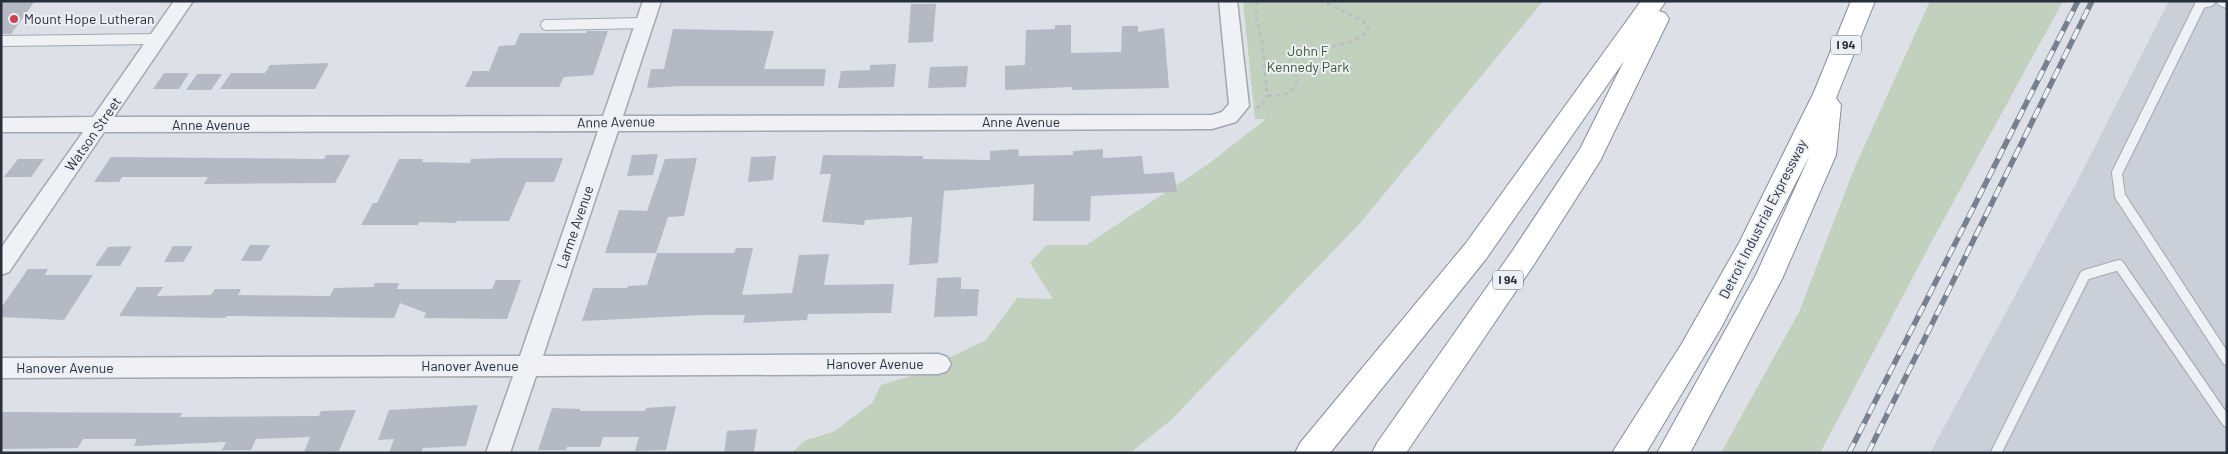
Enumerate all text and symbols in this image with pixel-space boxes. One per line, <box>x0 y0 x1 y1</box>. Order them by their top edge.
place label: Mount Hope Lutheran <box>24 10 155 27</box>
marker: Mount Hope Lutheran <box>8 13 20 25</box>
road number: I 94 <box>1831 36 1861 54</box>
park label: John F Kennedy Park <box>1267 42 1349 75</box>
street label: Watson Street <box>61 93 124 174</box>
street label: Anne Avenue <box>577 112 655 131</box>
street label: Anne Avenue <box>982 113 1060 130</box>
street label: Anne Avenue <box>172 116 250 133</box>
street label: Detroit Industrial Expressway <box>1715 136 1810 301</box>
street label: Larme Avenue <box>552 183 597 270</box>
road number: I 94 <box>1493 270 1523 290</box>
street label: Hanover Avenue <box>826 355 924 372</box>
street label: Hanover Avenue <box>421 357 519 374</box>
street label: Hanover Avenue <box>16 359 114 376</box>

